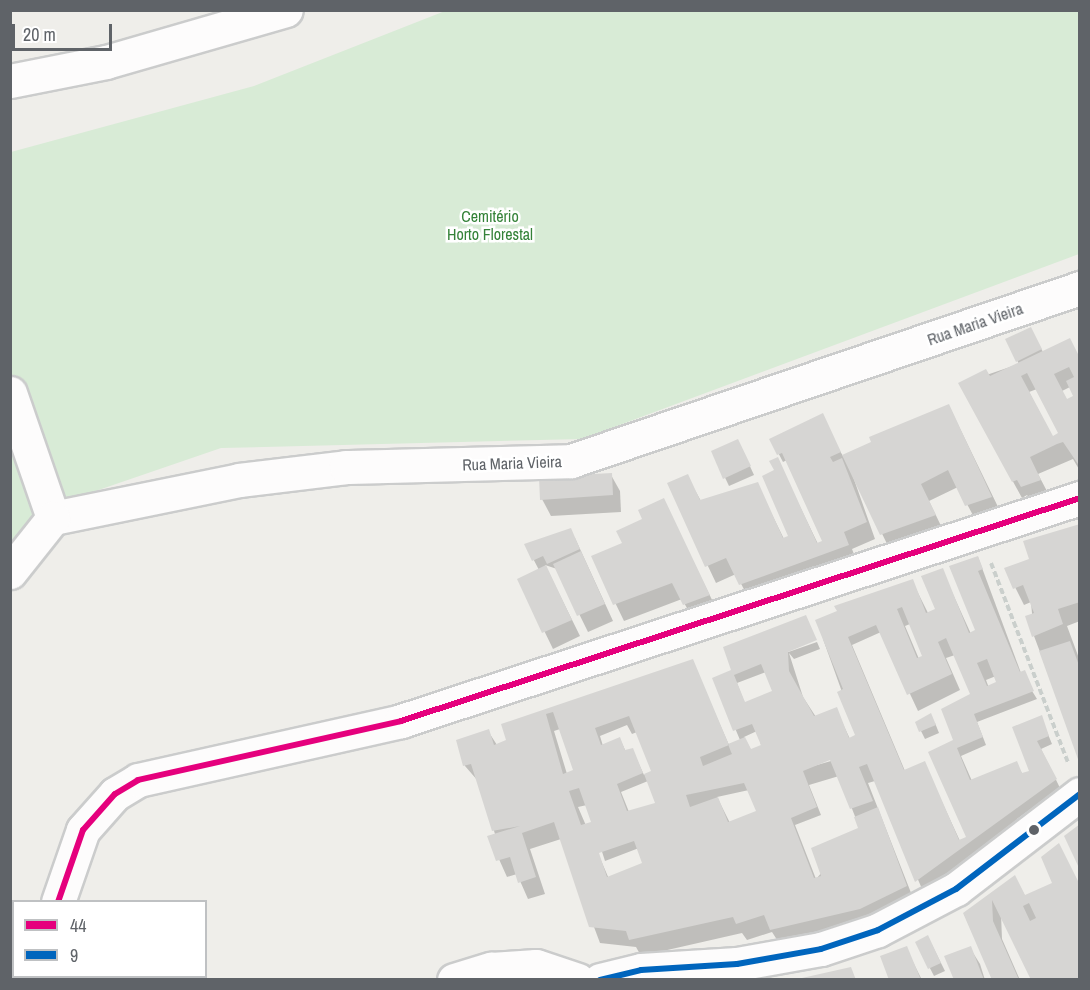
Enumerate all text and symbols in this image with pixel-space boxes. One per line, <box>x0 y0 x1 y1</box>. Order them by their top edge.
scale bar <box>15 12 116 50</box>
text: 20 m <box>23 22 56 47</box>
park label: Cemitério Horto Florestal <box>447 206 533 244</box>
street label: Rua Maria Vieira <box>925 299 1025 349</box>
street label: Rua Maria Vieira <box>462 452 562 474</box>
unlabelled marker <box>1028 824 1040 836</box>
legend <box>12 900 207 978</box>
text: 44 <box>70 913 86 938</box>
text: 9 <box>70 943 78 968</box>

